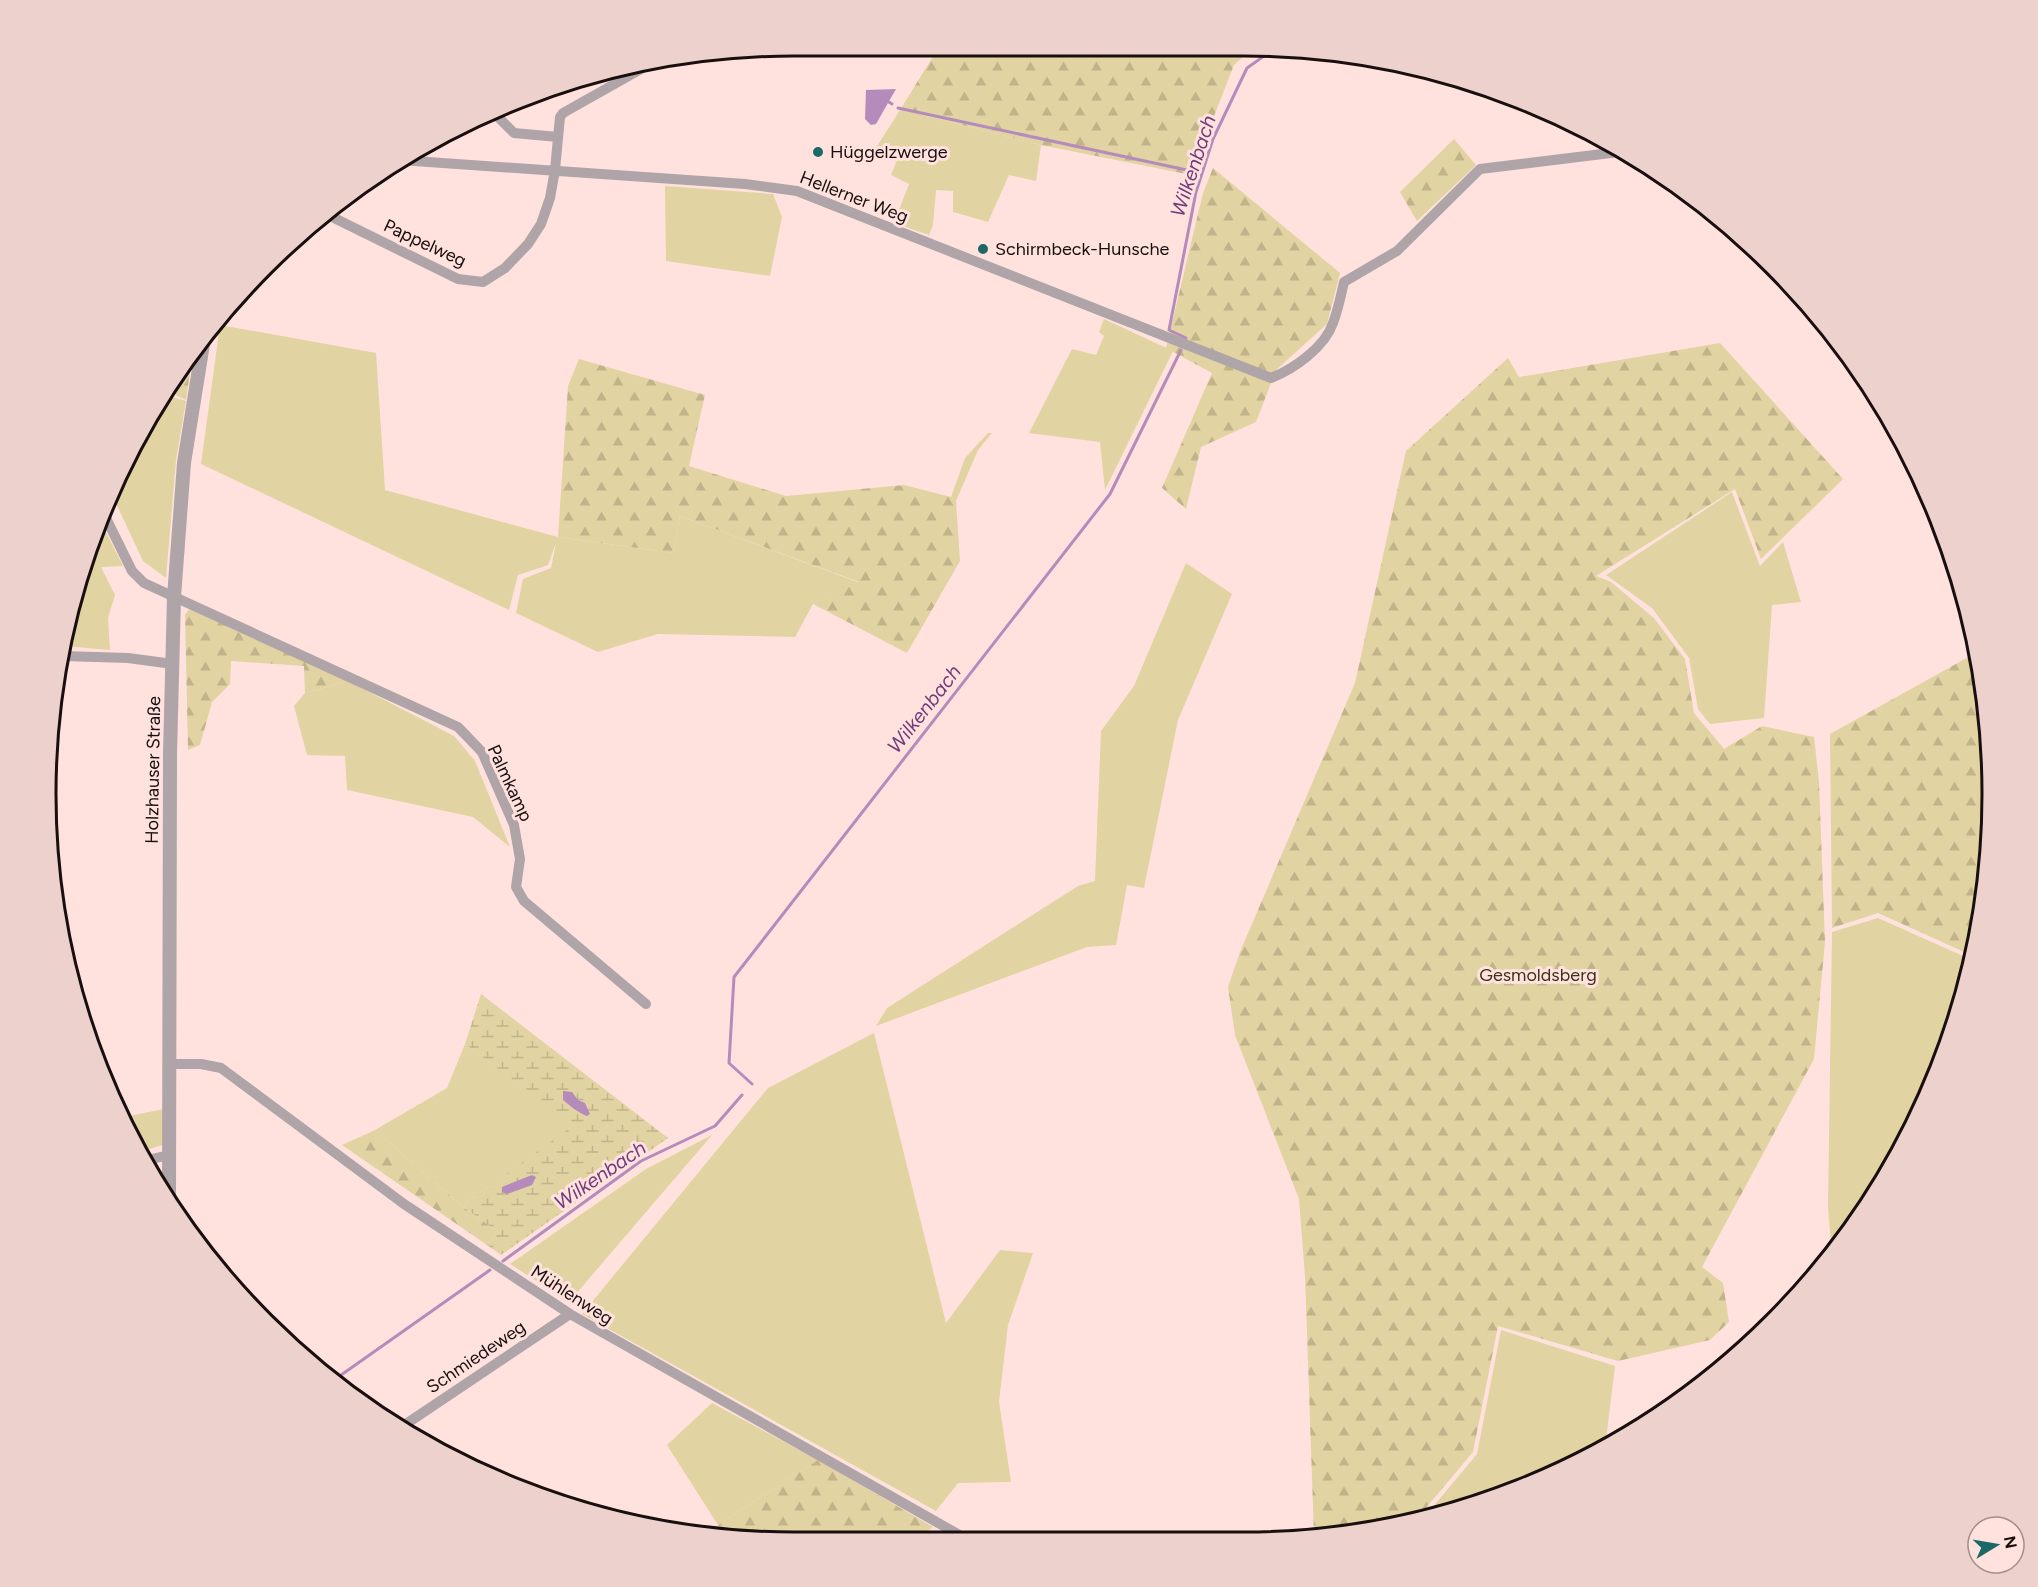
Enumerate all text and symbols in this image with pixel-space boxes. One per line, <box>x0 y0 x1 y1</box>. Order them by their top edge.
water label: Wilkenbach <box>1165 112 1221 220</box>
place label: Hüggelzwerge <box>830 141 948 163</box>
marker: Hüggelzwerge <box>811 145 825 159</box>
street label: Hellerner Weg <box>797 166 911 228</box>
street label: Pappelweg <box>380 214 470 272</box>
place label: Schirmbeck-Hunsche <box>995 238 1170 260</box>
marker: Schirmbeck-Hunsche <box>976 242 990 256</box>
water label: Wilkenbach <box>882 660 966 758</box>
street label: Holzhauser Straße <box>141 696 165 844</box>
street label: Palmkamp <box>483 741 537 825</box>
park label: Gesmoldsberg <box>1479 964 1597 986</box>
water label: Wilkenbach <box>550 1136 650 1214</box>
street label: Mühlenweg <box>527 1260 617 1330</box>
street label: Schmiedeweg <box>422 1316 530 1398</box>
north arrow <box>1966 1515 2026 1575</box>
text: N <box>2000 1534 2021 1550</box>

